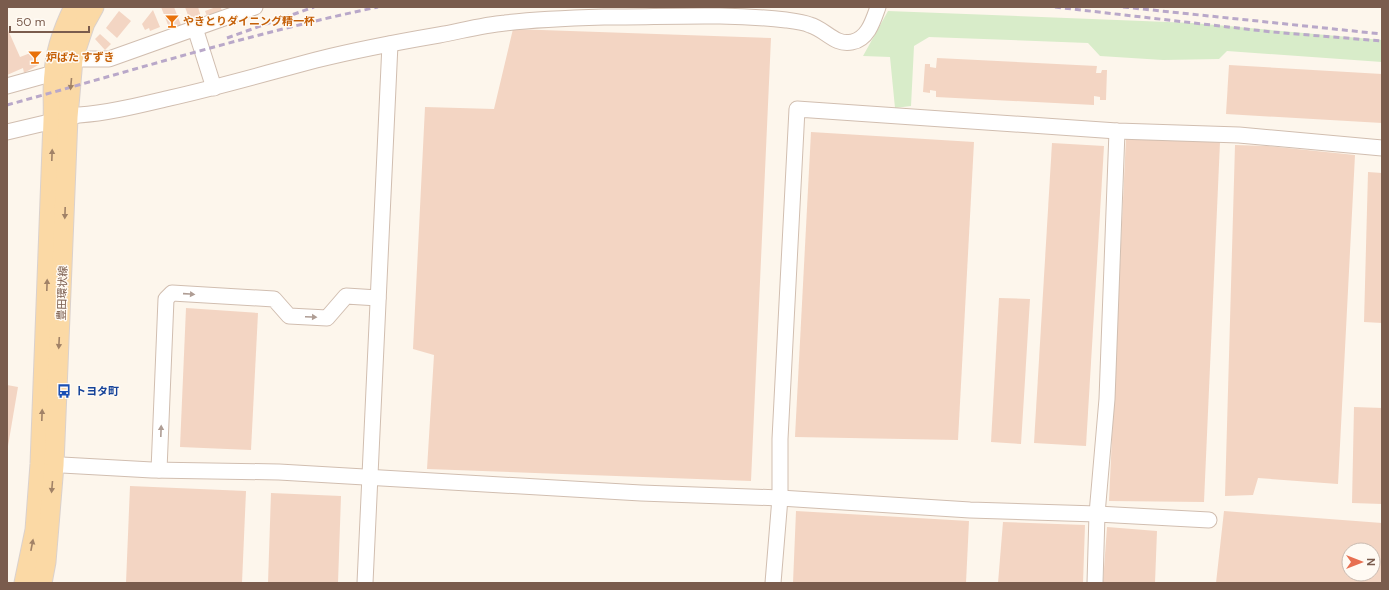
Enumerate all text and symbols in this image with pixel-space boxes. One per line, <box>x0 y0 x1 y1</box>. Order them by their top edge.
scale bar <box>10 8 89 34</box>
bar icon: やきとりダイニング精一杯 <box>164 13 180 29</box>
text: 50 m <box>16 14 45 30</box>
place label: やきとりダイニング精一杯 <box>183 14 315 28</box>
bar icon: 炉ばた すずき <box>27 49 43 65</box>
place label: 炉ばた すずき <box>46 50 115 64</box>
one-way arrow <box>68 78 75 90</box>
one-way arrow <box>49 148 55 161</box>
one-way arrow <box>61 207 68 219</box>
street label: 豊田環状線 <box>54 265 70 321</box>
one-way arrow <box>44 278 50 291</box>
one-way arrow <box>183 291 195 298</box>
one-way arrow <box>305 314 317 321</box>
one-way arrow <box>56 337 63 349</box>
bus stop icon: トヨタ町 <box>56 383 72 399</box>
place label: トヨタ町 <box>75 384 119 398</box>
one-way arrow <box>39 408 45 421</box>
one-way arrow <box>157 425 164 437</box>
one-way arrow <box>49 481 55 493</box>
one-way arrow <box>29 539 35 551</box>
north arrow <box>1341 542 1381 582</box>
text: N <box>1364 558 1378 566</box>

